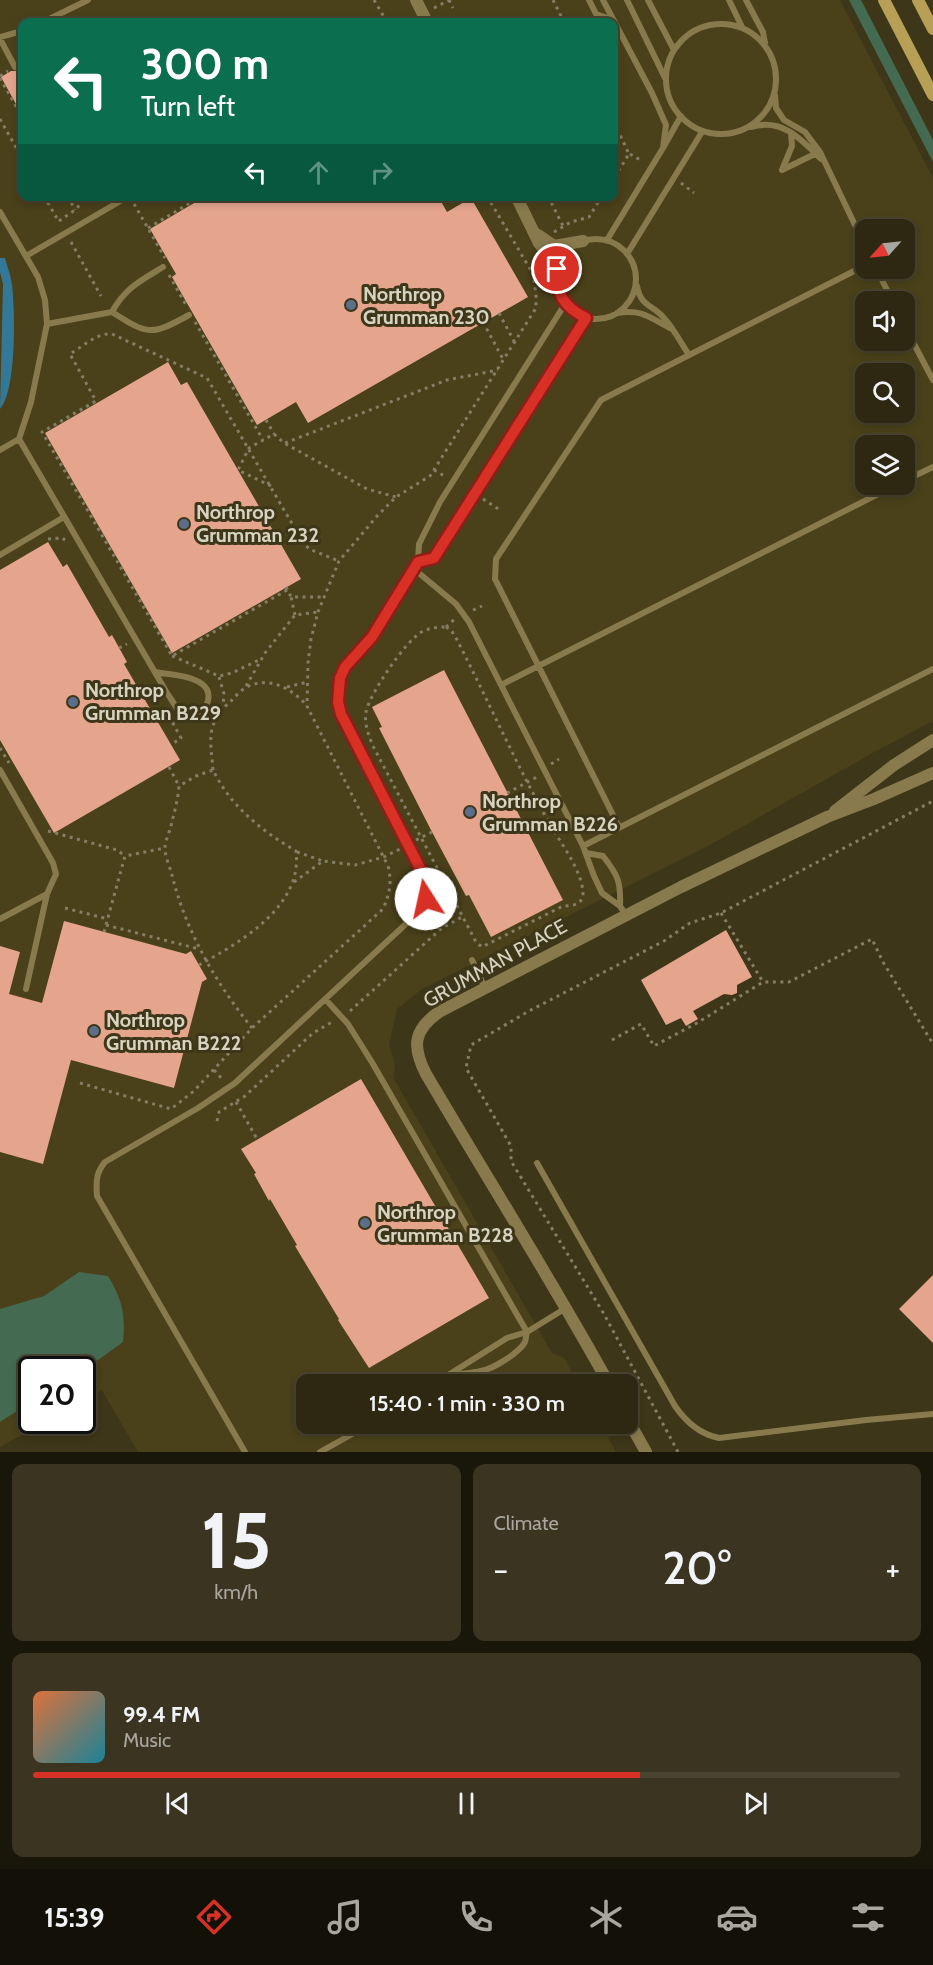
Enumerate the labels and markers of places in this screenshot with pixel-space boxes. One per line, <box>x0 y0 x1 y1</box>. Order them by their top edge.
pin <box>531 243 582 294</box>
place label: Northrop Grumman 230 <box>363 282 490 329</box>
marker: Northrop Grumman 230 <box>344 298 358 312</box>
place label: Northrop Grumman 232 <box>196 500 319 547</box>
marker: Northrop Grumman 232 <box>177 517 191 531</box>
place label: Northrop Grumman B229 <box>85 678 221 725</box>
marker: Northrop Grumman B229 <box>66 695 80 709</box>
place label: Northrop Grumman B226 <box>482 789 618 836</box>
marker: Northrop Grumman B226 <box>463 805 477 819</box>
place label: Northrop Grumman B222 <box>106 1008 241 1055</box>
marker: Northrop Grumman B222 <box>87 1024 101 1038</box>
place label: Northrop Grumman B228 <box>377 1200 514 1247</box>
marker: Northrop Grumman B228 <box>358 1216 372 1230</box>

